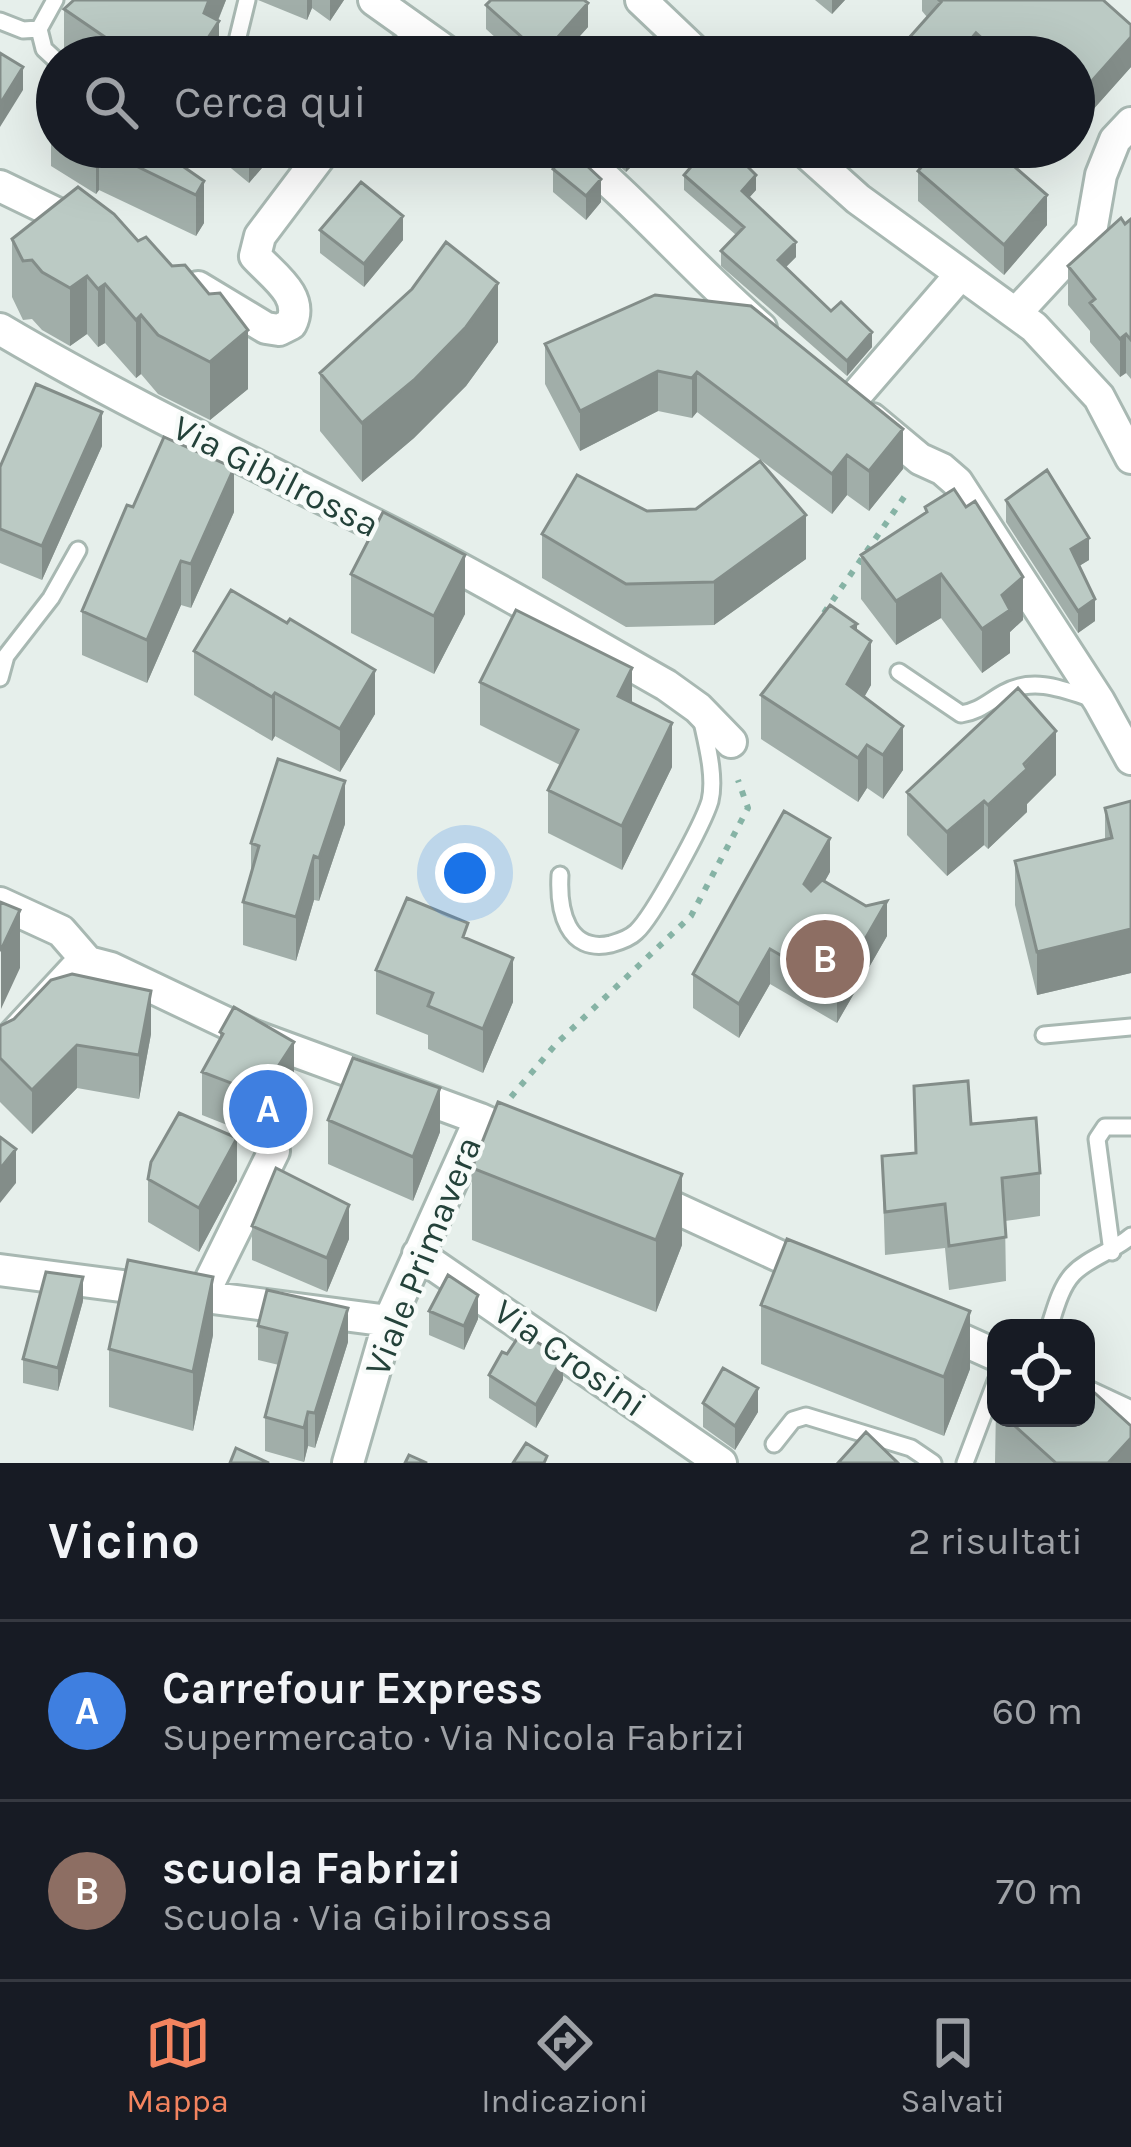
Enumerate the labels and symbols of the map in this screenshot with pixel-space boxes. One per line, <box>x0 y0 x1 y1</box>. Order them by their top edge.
street label: Via Gibilrossa <box>166 406 386 546</box>
your location <box>435 843 495 903</box>
pin: B <box>786 914 864 1004</box>
pin: A <box>229 1064 307 1154</box>
street label: Viale Primavera <box>356 1130 490 1382</box>
street label: Via Crosini <box>486 1290 654 1426</box>

